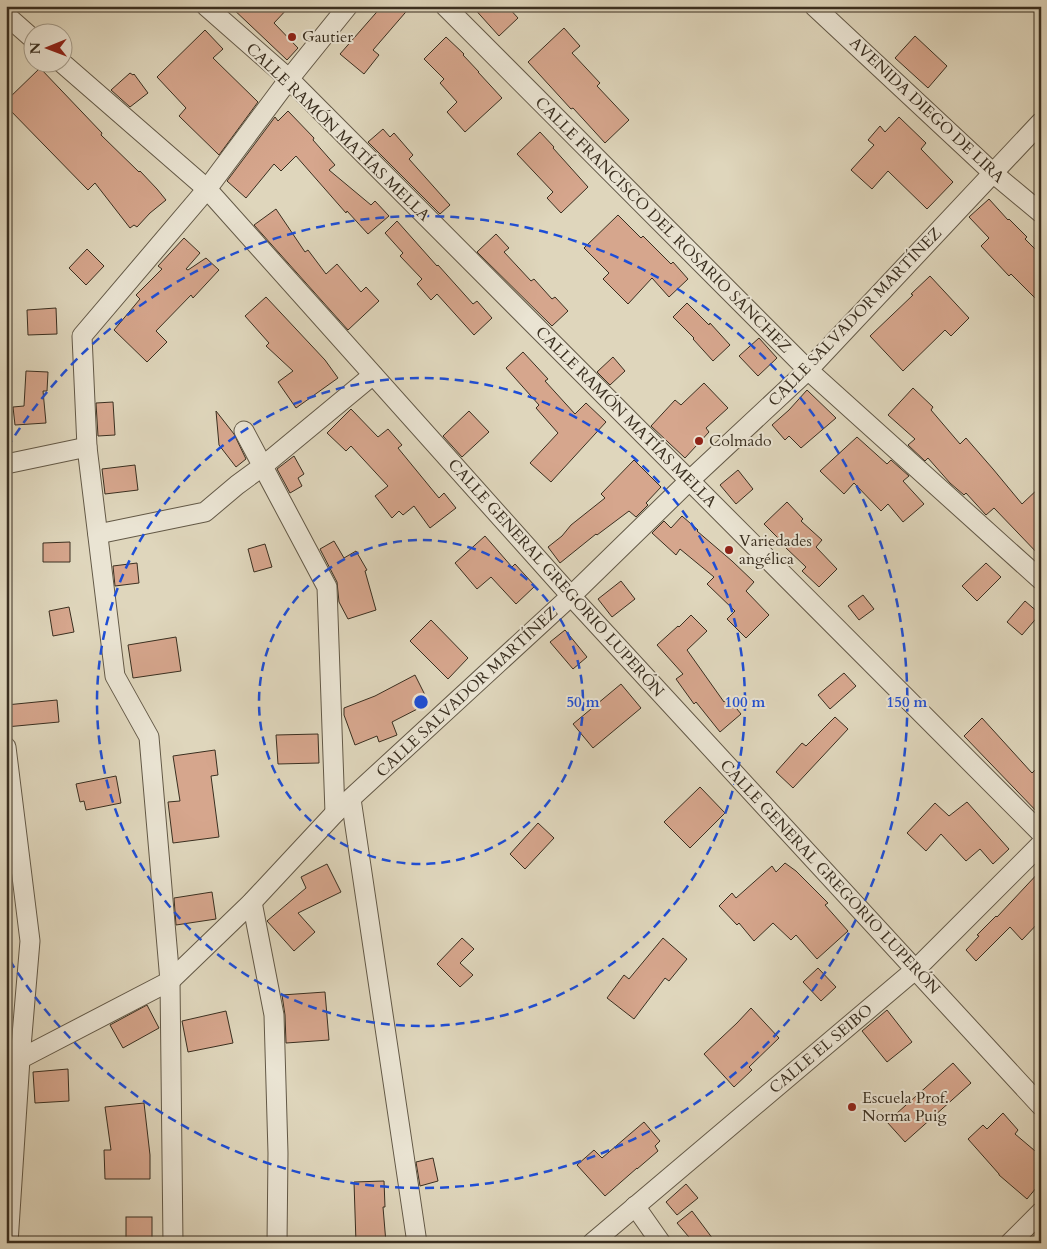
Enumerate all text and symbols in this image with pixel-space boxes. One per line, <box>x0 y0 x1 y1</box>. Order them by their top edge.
north arrow <box>22 22 72 72</box>
place label: Gautier <box>302 26 353 48</box>
marker: Gautier <box>286 31 298 43</box>
street label: AVENIDA DIEGO DE LIRA <box>845 32 1010 188</box>
street label: CALLE RAMÓN MATÍAS MELLA <box>241 38 435 227</box>
text: N <box>26 42 45 54</box>
street label: CALLE FRANCISCO DEL ROSARIO SÁNCHEZ <box>530 92 796 358</box>
street label: CALLE SALVADOR MARTÍNEZ <box>763 223 947 411</box>
street label: CALLE RAMÓN MATÍAS MELLA <box>530 321 722 513</box>
place label: Colmado <box>709 430 772 452</box>
marker: Colmado <box>693 435 705 447</box>
street label: CALLE GENERAL GREGORIO LUPERÓN <box>443 454 669 702</box>
place label: Variedades angélica <box>739 530 812 570</box>
marker: Variedades angélica <box>723 544 735 556</box>
street label: CALLE SALVADOR MARTÍNEZ <box>371 602 563 782</box>
text: 50 m <box>566 692 600 712</box>
text: 100 m <box>725 692 766 712</box>
text: 150 m <box>887 692 928 712</box>
centre of rings <box>412 693 430 711</box>
street label: CALLE GENERAL GREGORIO LUPERÓN <box>715 755 945 999</box>
street label: CALLE EL SEIBO <box>764 999 878 1099</box>
place label: Escuela Prof. Norma Puig <box>862 1087 949 1127</box>
marker: Escuela Prof. Norma Puig <box>846 1101 858 1113</box>

